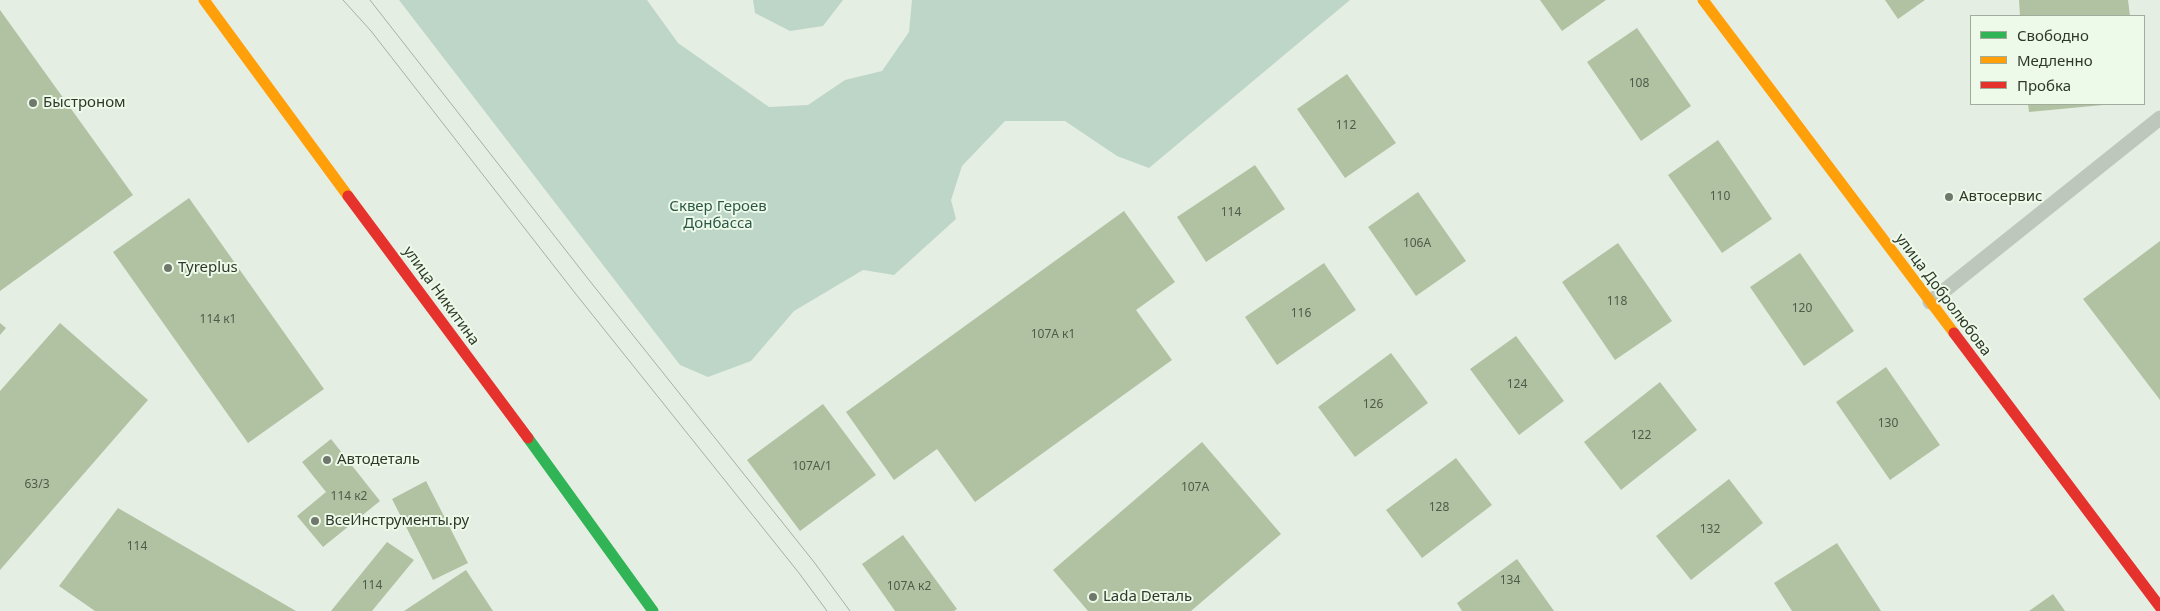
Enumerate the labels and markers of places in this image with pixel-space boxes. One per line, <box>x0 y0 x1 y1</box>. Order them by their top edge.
place label: Быстроном <box>43 94 126 112</box>
marker: Быстроном <box>27 97 39 109</box>
place label: Автосервис <box>1959 188 2042 206</box>
marker: Автосервис <box>1943 191 1955 203</box>
place label: Tyreplus <box>178 259 238 277</box>
marker: Tyreplus <box>162 262 174 274</box>
place label: Автодеталь <box>337 451 420 469</box>
marker: Автодеталь <box>321 454 333 466</box>
place label: ВсеИнструменты.ру <box>325 512 469 530</box>
marker: ВсеИнструменты.ру <box>309 515 321 527</box>
place label: Lada Dеталь <box>1103 588 1192 606</box>
marker: Lada Dеталь <box>1087 591 1099 603</box>

